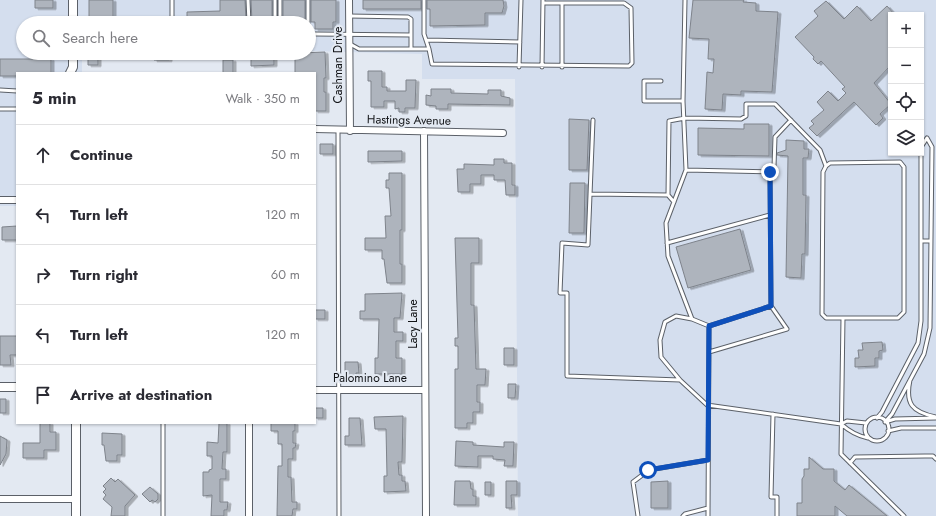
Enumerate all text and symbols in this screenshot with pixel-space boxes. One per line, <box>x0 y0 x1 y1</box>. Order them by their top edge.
map controls <box>888 12 924 156</box>
button: + <box>888 12 924 48</box>
search box <box>16 16 316 60</box>
icon: search <box>30 27 52 49</box>
text: Search here <box>62 27 138 49</box>
street label: Cashman Drive <box>329 27 347 103</box>
button: − <box>888 48 924 84</box>
button: locate <box>888 84 924 120</box>
text: 5 min <box>32 86 76 110</box>
text: Walk · 350 m <box>225 89 300 108</box>
street label: Hastings Avenue <box>367 110 451 130</box>
button: layers <box>888 120 924 156</box>
icon: ahead <box>32 144 54 166</box>
text: Continue <box>70 144 133 166</box>
text: 50 m <box>271 145 300 164</box>
route end <box>761 163 779 181</box>
icon: left <box>32 204 54 226</box>
text: Turn left <box>70 204 128 226</box>
text: 120 m <box>265 205 300 224</box>
icon: right <box>32 264 54 286</box>
text: Turn right <box>70 264 138 286</box>
text: 60 m <box>271 265 300 284</box>
street label: Lacy Lane <box>404 299 422 349</box>
icon: left <box>32 324 54 346</box>
text: Turn left <box>70 324 128 346</box>
text: 120 m <box>265 325 300 344</box>
street label: Palomino Lane <box>333 369 407 387</box>
icon: arrive <box>32 384 54 406</box>
text: Arrive at destination <box>70 384 212 406</box>
route start <box>639 461 657 479</box>

